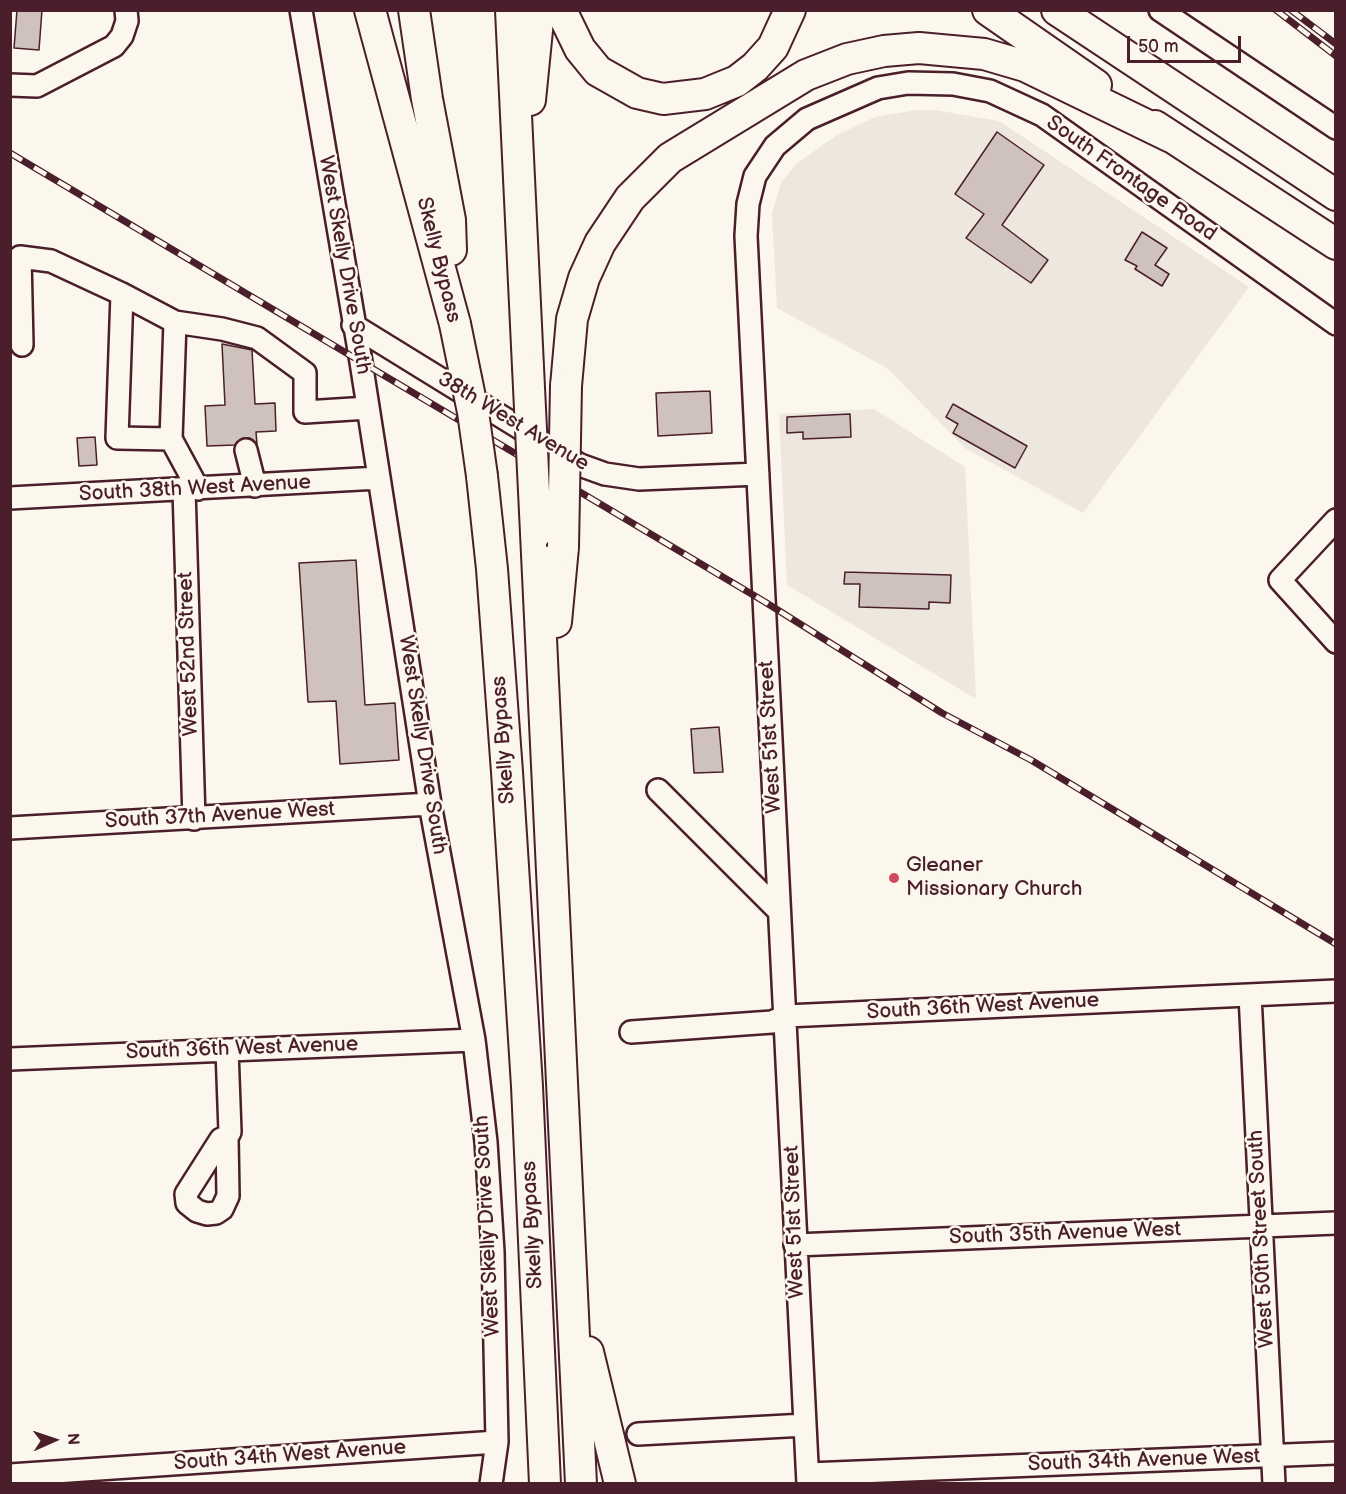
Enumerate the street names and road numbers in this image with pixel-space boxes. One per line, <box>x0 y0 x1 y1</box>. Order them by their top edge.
street label: South Frontage Road <box>1041 111 1221 247</box>
street label: West Skelly Drive South <box>312 154 376 376</box>
street label: Skelly Bypass <box>410 195 466 325</box>
street label: 38th West Avenue <box>433 367 593 477</box>
street label: South 38th West Avenue <box>78 470 312 508</box>
street label: West 52nd Street <box>174 571 204 737</box>
street label: West Skelly Drive South <box>392 634 452 856</box>
street label: West 51st Street <box>754 660 788 814</box>
street label: Skelly Bypass <box>487 675 521 805</box>
street label: South 37th Avenue West <box>104 797 336 835</box>
street label: South 36th West Avenue <box>866 988 1100 1026</box>
street label: South 36th West Avenue <box>125 1032 359 1066</box>
street label: West Skelly Drive South <box>470 1115 506 1337</box>
street label: West 50th Street South <box>1244 1129 1280 1349</box>
street label: West 51st Street <box>780 1145 810 1299</box>
street label: Skelly Bypass <box>517 1160 549 1290</box>
street label: South 35th Avenue West <box>949 1217 1181 1251</box>
street label: South 34th West Avenue <box>173 1435 407 1477</box>
street label: South 34th Avenue West <box>1027 1444 1261 1478</box>

